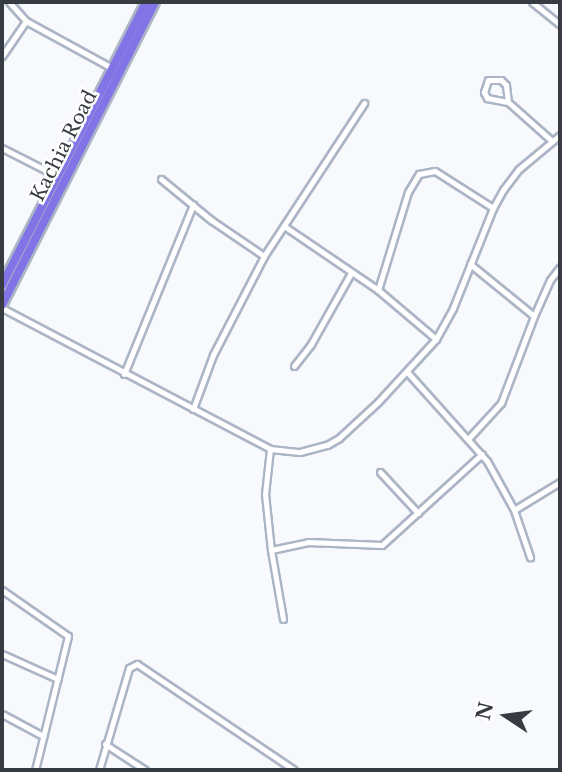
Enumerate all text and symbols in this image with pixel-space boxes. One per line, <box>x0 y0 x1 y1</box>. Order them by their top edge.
street label: Kachia Road <box>26 87 102 205</box>
north arrow <box>471 681 541 751</box>
text: N <box>472 700 498 722</box>

